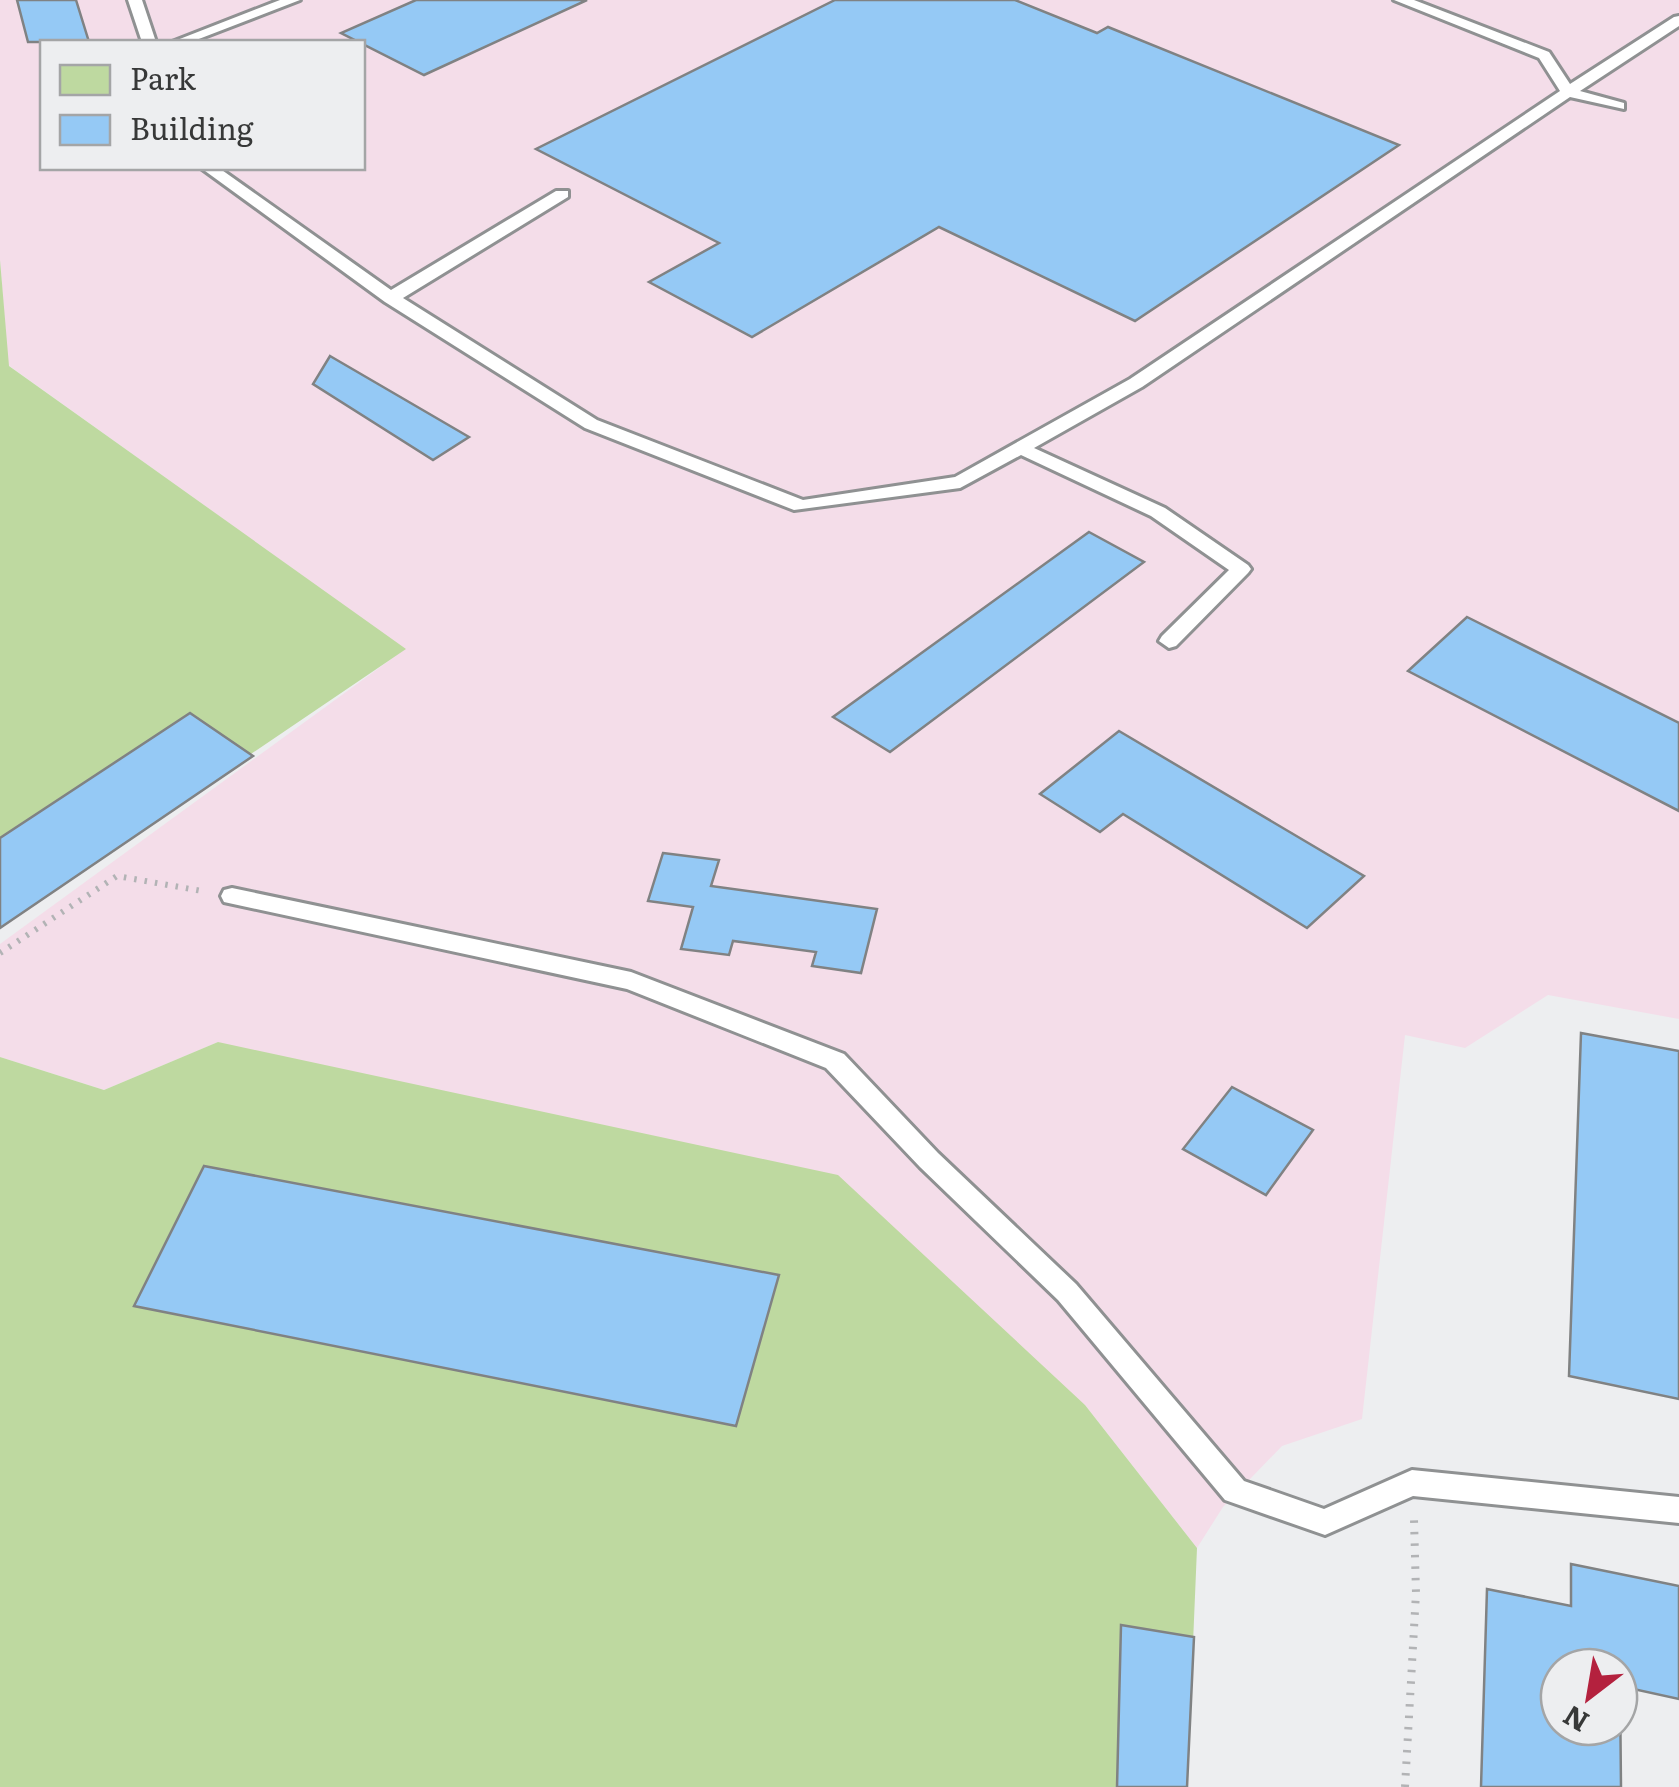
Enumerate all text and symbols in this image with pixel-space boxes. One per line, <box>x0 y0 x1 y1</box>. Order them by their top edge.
legend <box>40 40 365 170</box>
text: Park <box>130 55 197 99</box>
text: Building <box>130 105 254 149</box>
north arrow <box>1539 1647 1639 1747</box>
text: N <box>1554 1696 1596 1744</box>

